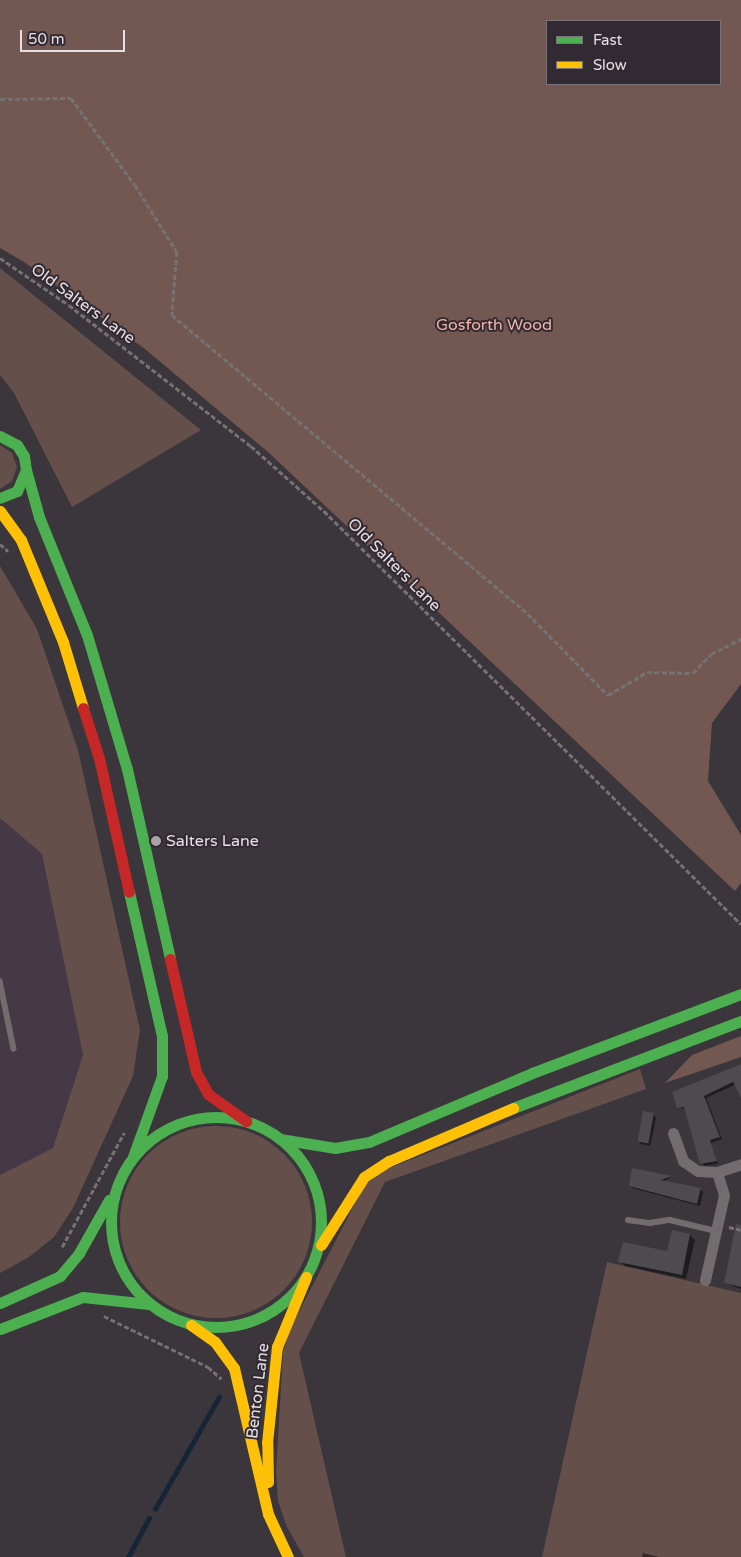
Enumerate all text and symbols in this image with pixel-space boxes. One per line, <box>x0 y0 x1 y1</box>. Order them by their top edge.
scale bar <box>22 20 128 52</box>
legend <box>546 20 721 85</box>
text: 50 m <box>28 30 65 48</box>
text: Fast <box>593 31 622 49</box>
text: Slow <box>593 56 627 74</box>
street label: Old Salters Lane <box>27 260 139 348</box>
park label: Gosforth Wood <box>436 315 552 335</box>
street label: Old Salters Lane <box>343 514 445 616</box>
place label: Salters Lane <box>166 831 259 851</box>
marker: Salters Lane <box>150 835 162 847</box>
street label: Benton Lane <box>243 1342 273 1440</box>

